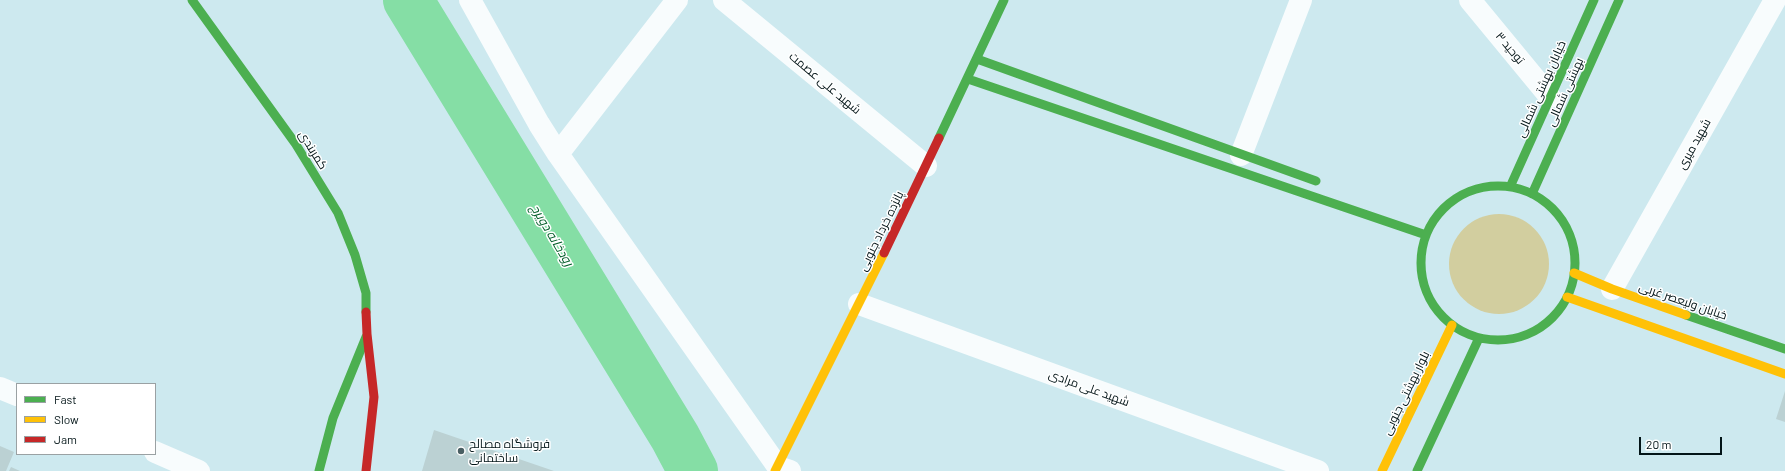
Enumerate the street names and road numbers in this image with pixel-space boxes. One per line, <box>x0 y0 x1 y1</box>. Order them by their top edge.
street label: توحید ۳ <box>1493 29 1527 67</box>
street label: خیابان بهشتی شمالی <box>1513 38 1569 140</box>
street label: شهید علی عصمت <box>786 49 864 117</box>
street label: بهشتی شمالی <box>1543 56 1587 128</box>
street label: شهید میری <box>1674 116 1714 172</box>
street label: کمربندی <box>295 128 331 172</box>
street label: پانزده خرداد جنوبی <box>855 189 907 273</box>
street label: خیابان ولیعصر غربی <box>1637 279 1729 323</box>
street label: بلوار بهشتی جنوبی <box>1379 349 1433 437</box>
street label: شهید علی مرادی <box>1047 367 1131 409</box>

